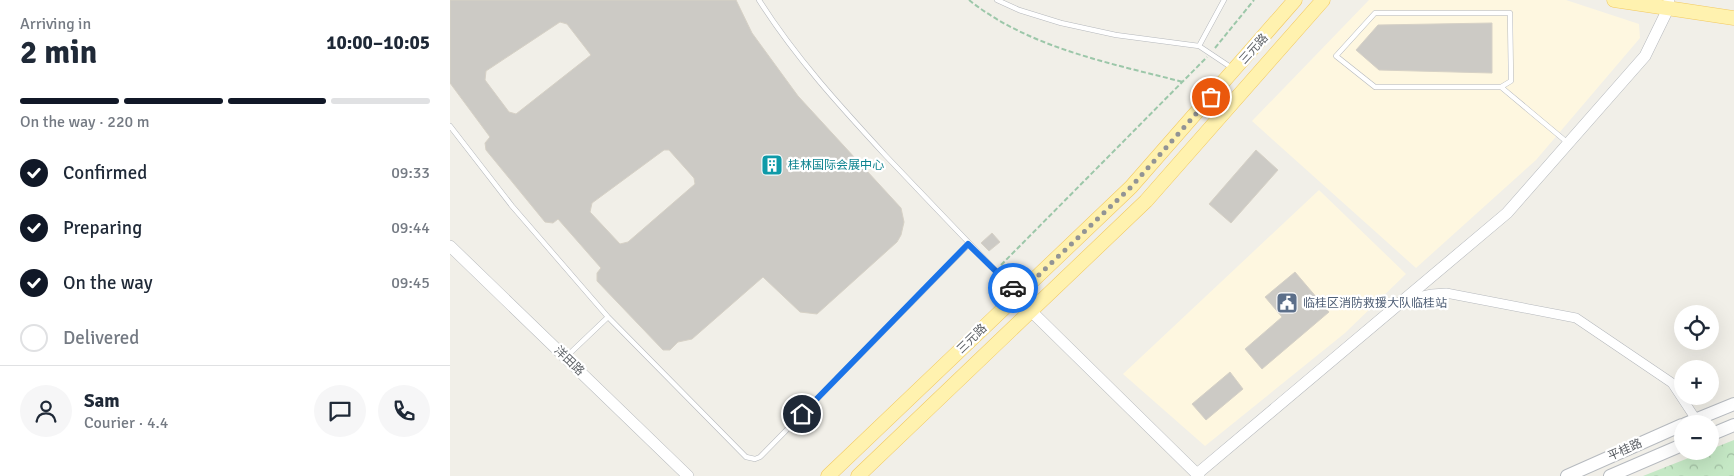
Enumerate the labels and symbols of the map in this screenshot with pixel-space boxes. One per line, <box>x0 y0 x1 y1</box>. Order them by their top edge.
street label: 三元路 <box>1236 31 1272 67</box>
pin <box>1190 76 1232 118</box>
building icon: 桂林国际会展中心 <box>760 153 784 177</box>
place label: 桂林国际会展中心 <box>788 158 884 173</box>
courier <box>988 263 1038 313</box>
public building icon: 临桂区消防救援大队临桂站 <box>1275 291 1299 315</box>
place label: 临桂区消防救援大队临桂站 <box>1303 296 1447 311</box>
street label: 三元路 <box>954 321 990 357</box>
street label: 洋田路 <box>551 343 587 379</box>
pin <box>781 393 823 435</box>
street label: 平桂路 <box>1605 436 1645 464</box>

